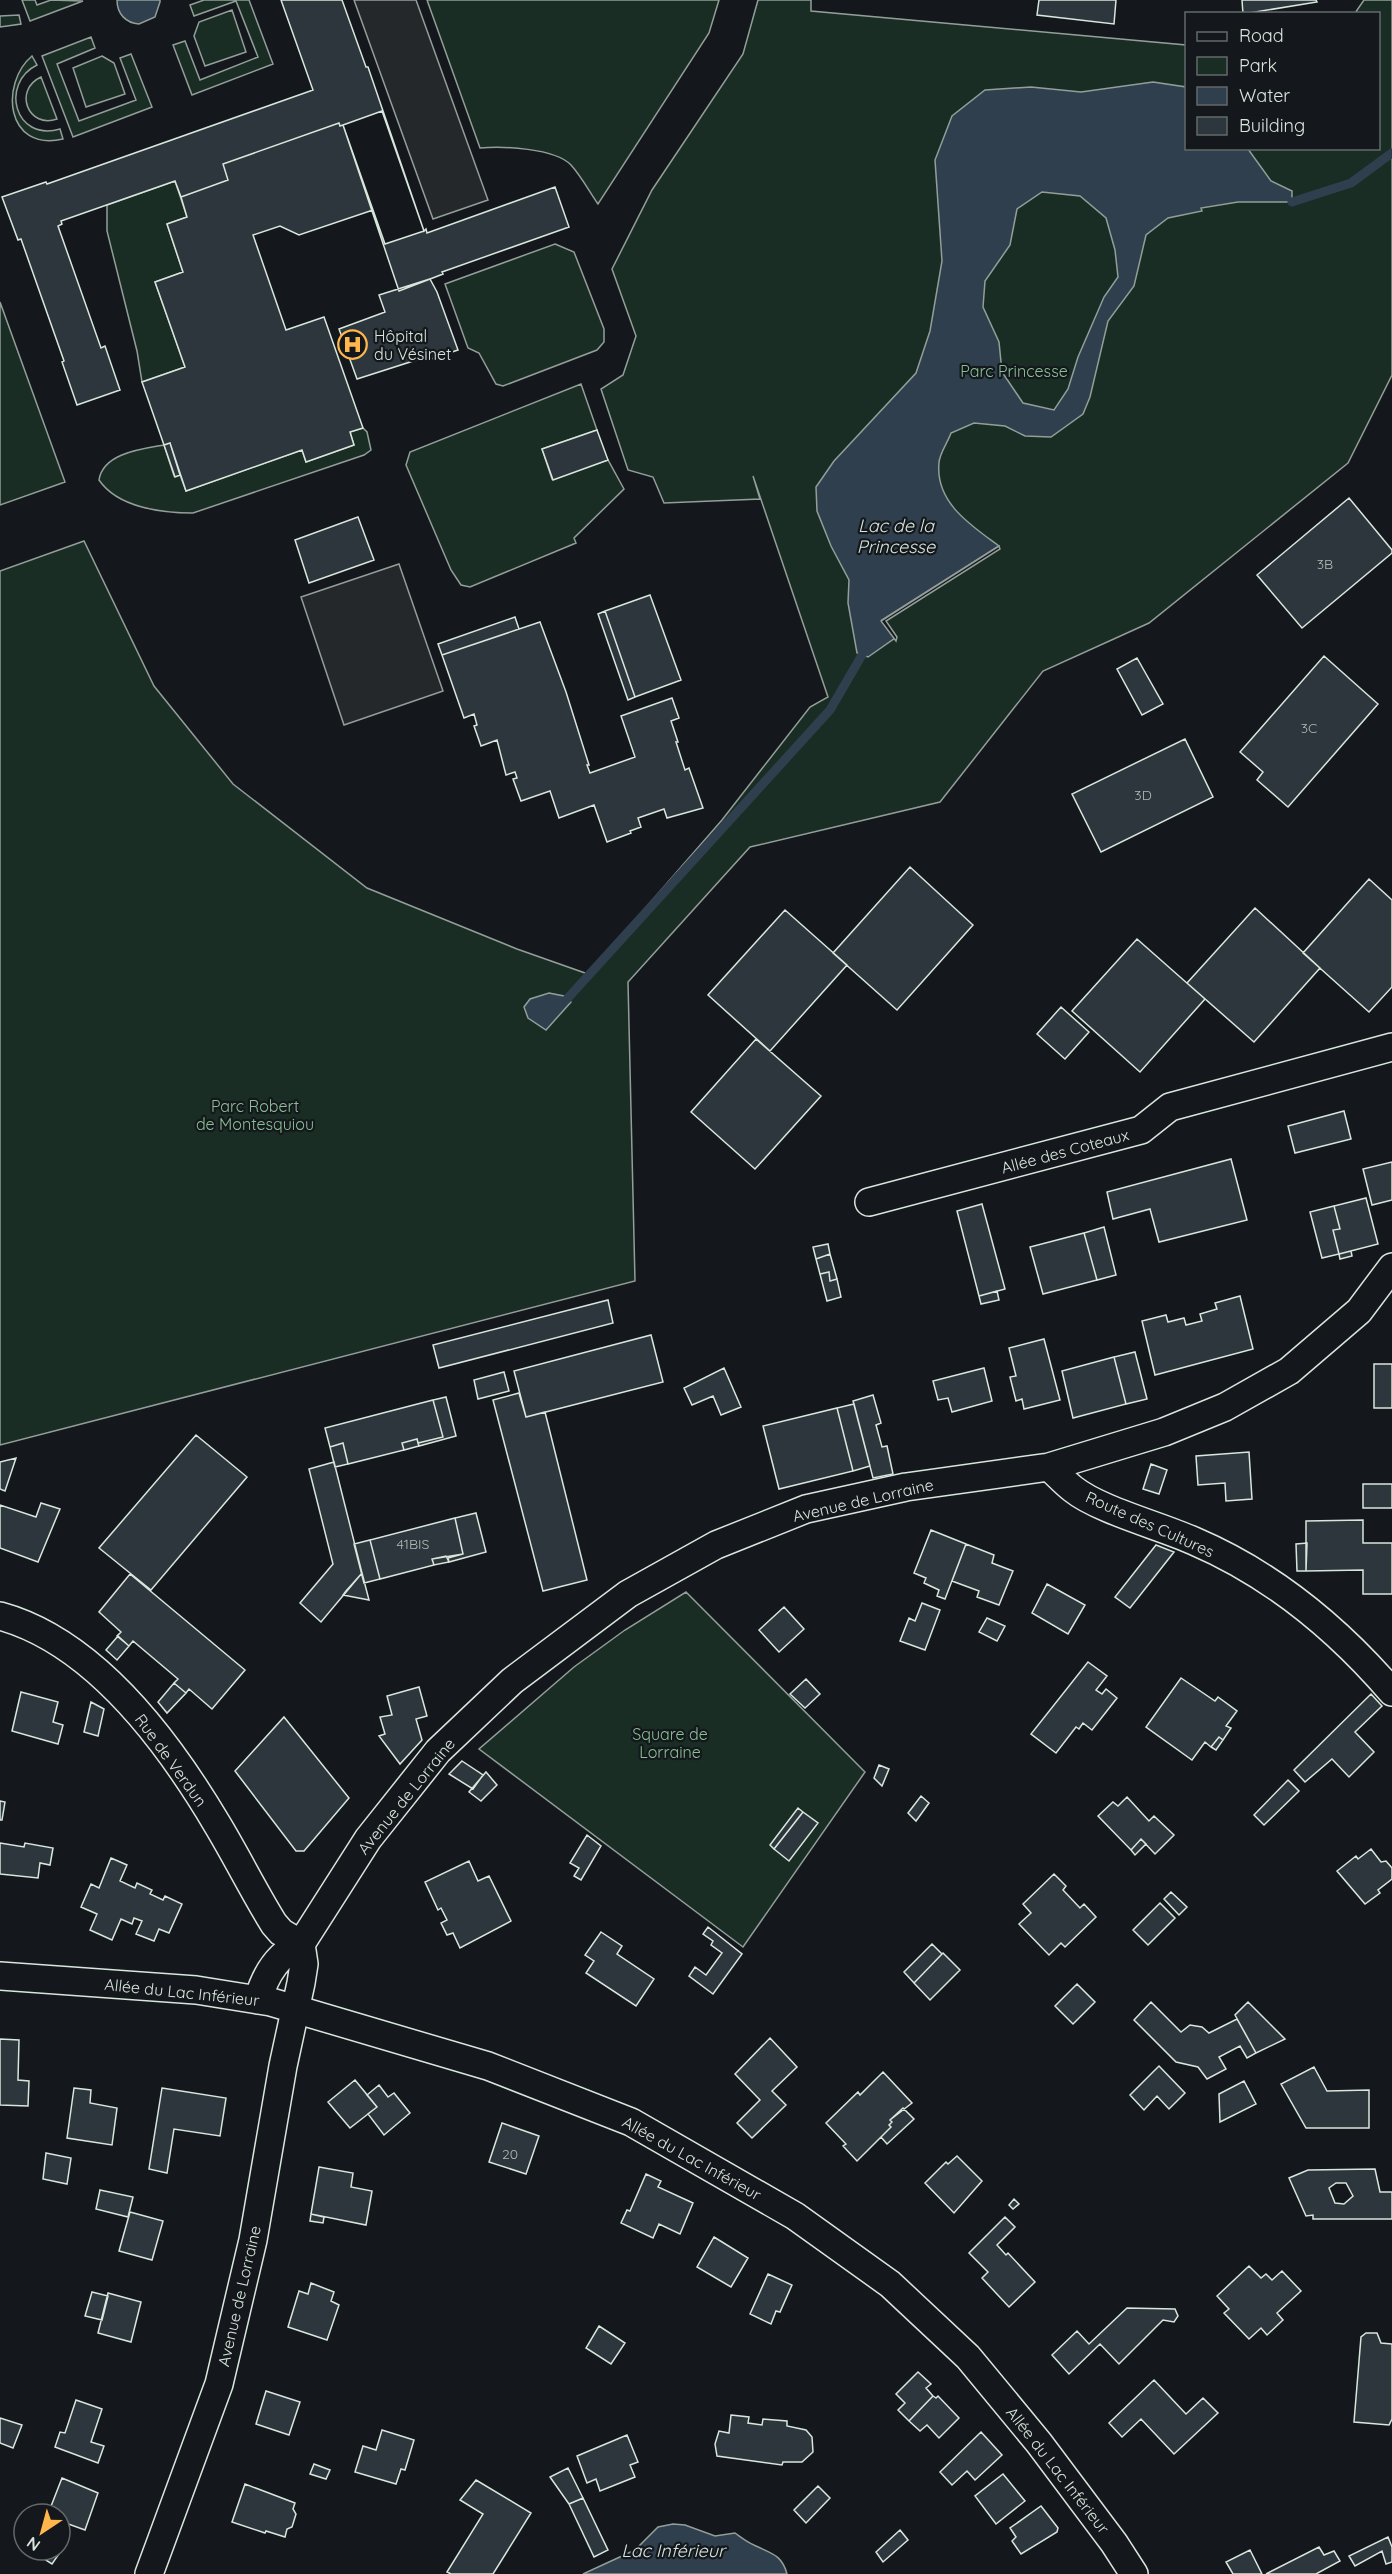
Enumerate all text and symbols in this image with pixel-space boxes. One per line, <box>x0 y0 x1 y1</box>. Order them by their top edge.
legend <box>1185 12 1380 150</box>
text: Road <box>1239 24 1284 47</box>
text: Park <box>1239 54 1277 77</box>
text: Water <box>1239 84 1290 107</box>
text: Building <box>1239 114 1305 137</box>
place label: Hôpital du Vésinet <box>374 326 451 364</box>
hospital icon: Hôpital du Vésinet <box>337 329 369 361</box>
park label: Parc Princesse <box>960 361 1068 381</box>
water label: Lac de la Princesse <box>857 514 936 558</box>
house number: 3B <box>1317 555 1333 573</box>
house number: 3C <box>1301 719 1317 737</box>
house number: 3D <box>1134 786 1152 804</box>
park label: Parc Robert de Montesquiou <box>196 1096 314 1134</box>
street label: Allée des Coteaux <box>999 1124 1131 1178</box>
street label: Avenue de Lorraine <box>791 1474 935 1526</box>
street label: Route des Cultures <box>1083 1487 1217 1561</box>
house number: 41BIS <box>397 1535 430 1553</box>
street label: Rue de Verdun <box>131 1710 211 1810</box>
park label: Square de Lorraine <box>632 1724 708 1762</box>
street label: Avenue de Lorraine <box>353 1734 459 1858</box>
street label: Allée du Lac Inférieur <box>104 1974 260 2010</box>
street label: Allée du Lac Inférieur <box>619 2112 765 2204</box>
house number: 20 <box>502 2145 518 2163</box>
street label: Avenue de Lorraine <box>213 2224 265 2368</box>
street label: Allée du Lac Inférieur <box>1002 2403 1114 2537</box>
north arrow <box>12 2502 72 2562</box>
text: N <box>23 2533 44 2556</box>
water label: Lac Inférieur <box>621 2539 727 2562</box>

